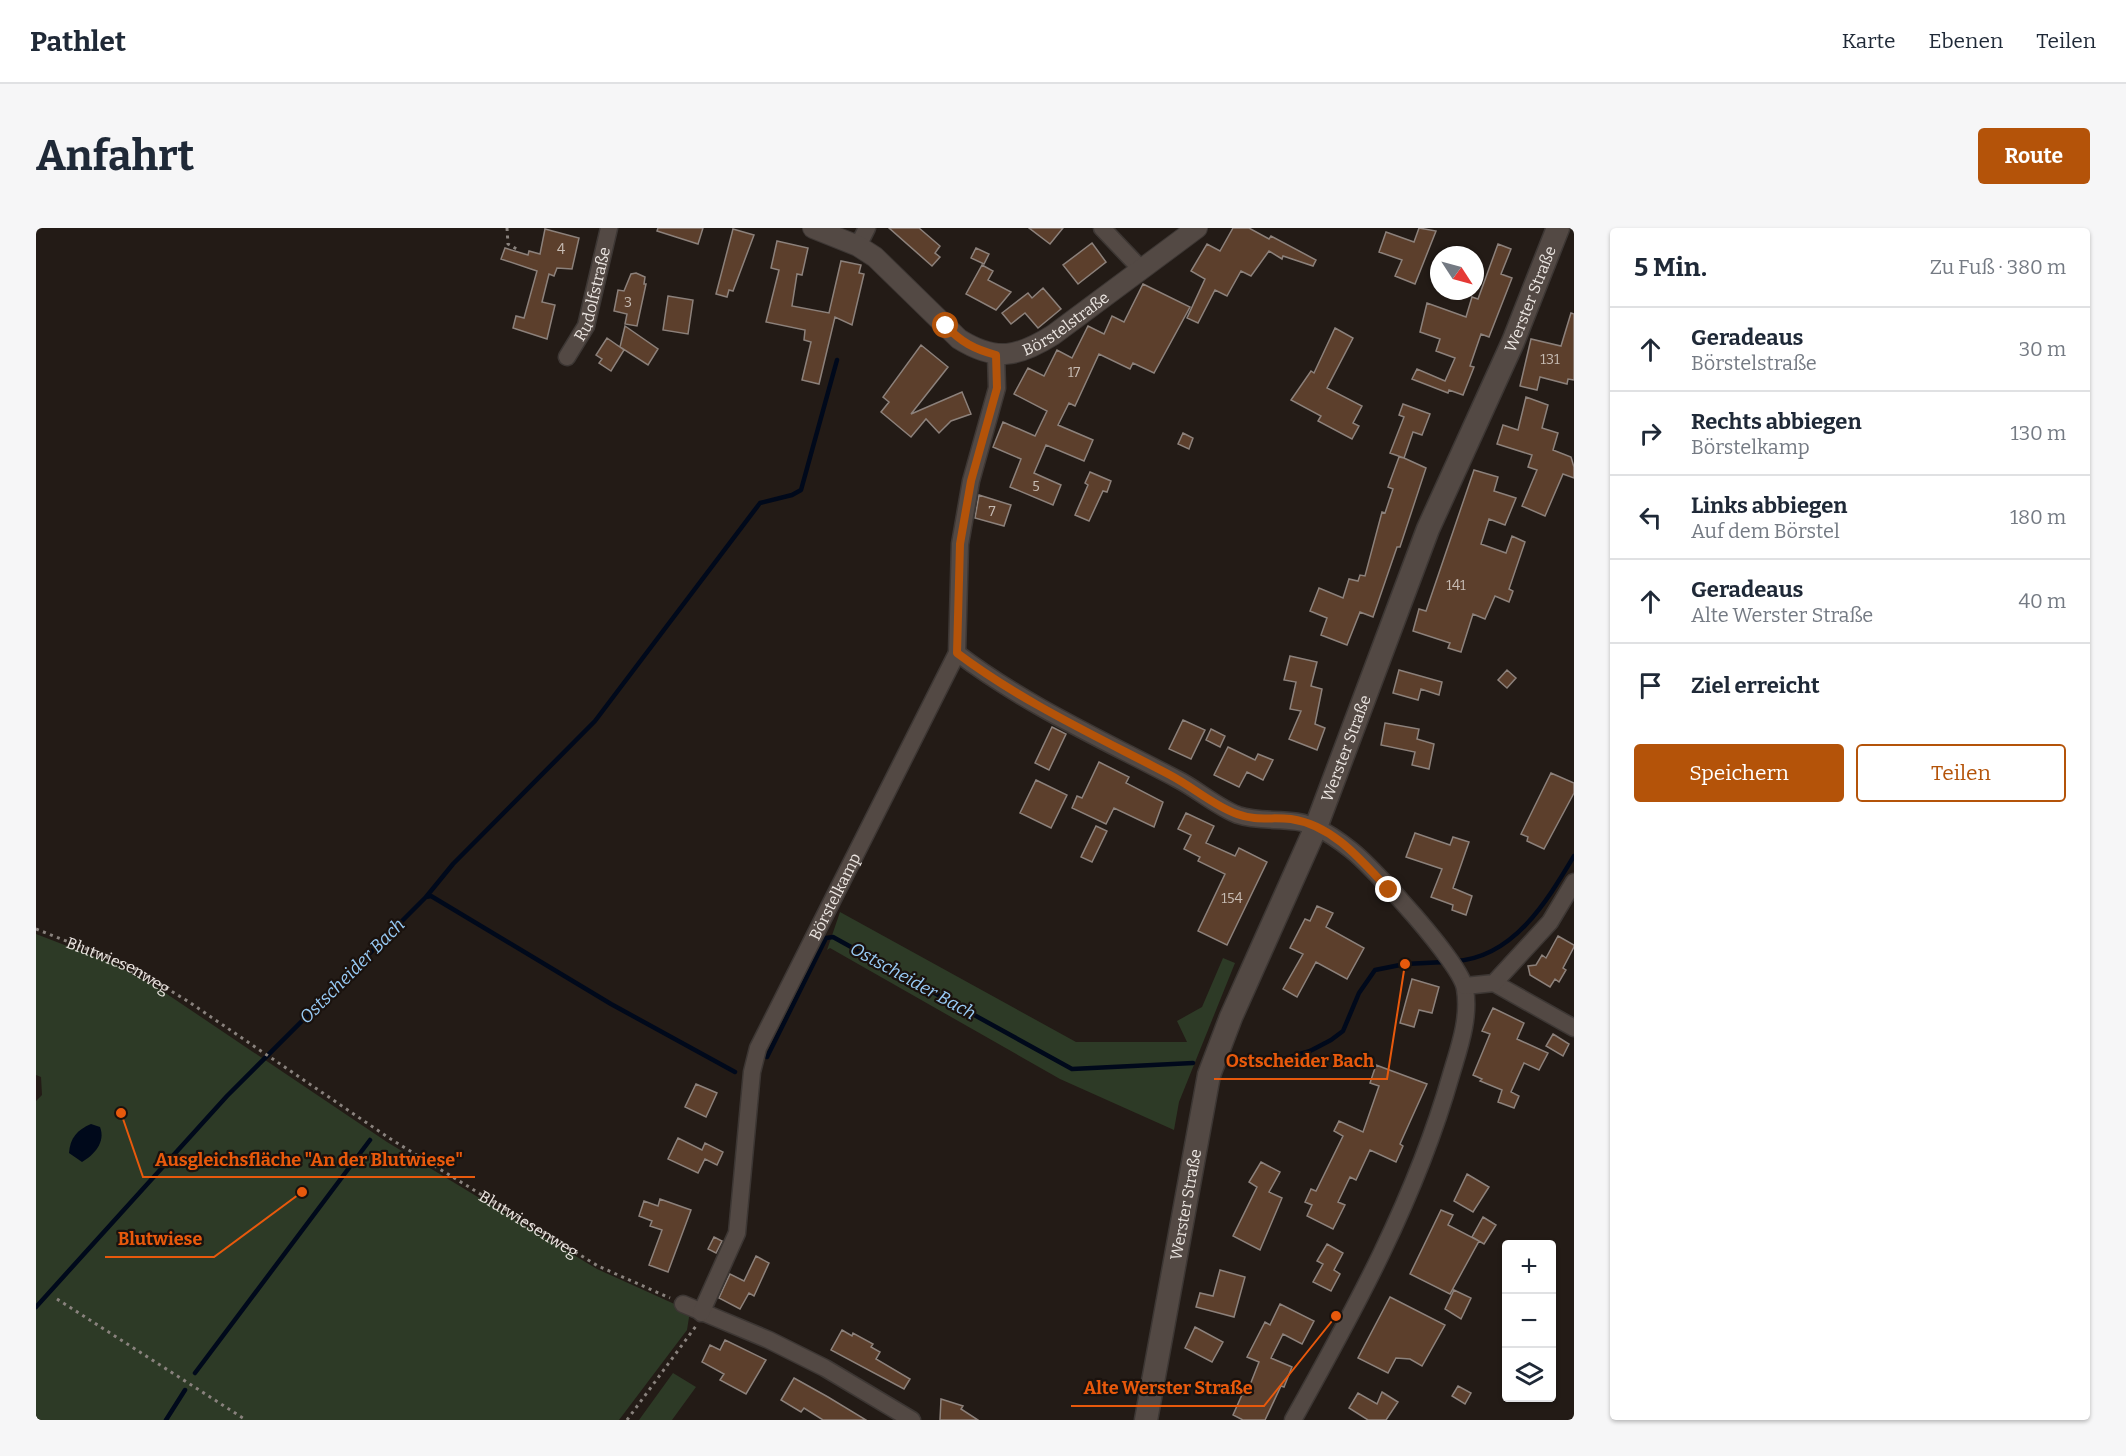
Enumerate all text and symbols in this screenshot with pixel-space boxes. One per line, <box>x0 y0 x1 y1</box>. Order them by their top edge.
text: Pathlet <box>30 25 126 58</box>
text: Karte <box>1842 28 1895 54</box>
text: Ebenen <box>1928 28 2003 54</box>
text: Teilen <box>2036 28 2096 54</box>
button: Route <box>1978 128 2090 184</box>
text: Anfahrt <box>36 131 194 181</box>
house number: 4 <box>557 241 565 258</box>
street label: Werster Straße <box>1501 243 1560 355</box>
street label: Rudolfstraße <box>570 245 614 345</box>
north arrow <box>1430 246 1484 300</box>
text: 5 Min. <box>1634 252 1707 283</box>
text: Zu Fuß · 380 m <box>1930 255 2066 279</box>
street label: Börstelstraße <box>1020 288 1113 360</box>
house number: 3 <box>624 294 632 311</box>
route start <box>932 312 958 338</box>
text: Geradeaus <box>1691 324 1803 351</box>
icon: ahead <box>1634 333 1667 366</box>
text: 30 m <box>2019 337 2066 361</box>
house number: 131 <box>1540 351 1560 368</box>
text: Börstelstraße <box>1691 351 1817 375</box>
house number: 17 <box>1068 364 1080 381</box>
text: Rechts abbiegen <box>1691 408 1862 435</box>
icon: right <box>1634 417 1667 450</box>
text: 130 m <box>2011 421 2066 445</box>
text: Börstelkamp <box>1691 435 1810 459</box>
house number: 5 <box>1032 478 1040 495</box>
text: Links abbiegen <box>1691 492 1848 519</box>
icon: left <box>1634 501 1667 534</box>
house number: 7 <box>988 503 996 520</box>
text: 180 m <box>2010 505 2066 529</box>
text: Auf dem Börstel <box>1691 519 1840 543</box>
text: Geradeaus <box>1691 576 1803 603</box>
house number: 141 <box>1446 577 1466 594</box>
icon: ahead <box>1634 585 1667 618</box>
text: 40 m <box>2018 589 2066 613</box>
text: Alte Werster Straße <box>1691 603 1873 627</box>
icon: arrive <box>1634 669 1667 702</box>
text: Ziel erreicht <box>1691 672 1820 699</box>
street label: Werster Straße <box>1317 692 1375 805</box>
button: Speichern <box>1634 744 1844 802</box>
button: Teilen <box>1856 744 2066 802</box>
street label: Börstelkamp <box>805 850 865 943</box>
route end <box>1375 876 1401 902</box>
house number: 154 <box>1221 890 1243 907</box>
water label: Ostscheider Bach <box>295 914 409 1028</box>
street label: Blutwiesenweg <box>64 933 174 998</box>
water label: Ostscheider Bach <box>846 937 980 1025</box>
callout: Ostscheider Bach <box>1214 1043 1387 1079</box>
text: Ostscheider Bach <box>1226 1050 1375 1072</box>
callout: Ausgleichsfläche "An der Blutwiese" <box>143 1141 475 1177</box>
street label: Werster Straße <box>1166 1148 1205 1262</box>
text: Ausgleichsfläche "An der Blutwiese" <box>155 1149 463 1171</box>
street label: Blutwiesenweg <box>475 1186 582 1262</box>
callout: Blutwiese <box>105 1221 214 1257</box>
text: Blutwiese <box>118 1228 202 1250</box>
map controls <box>1502 1240 1556 1402</box>
button: + <box>1502 1240 1556 1294</box>
button: − <box>1502 1294 1556 1348</box>
button: layers <box>1502 1348 1556 1402</box>
callout: Alte Werster Straße <box>1071 1370 1264 1406</box>
text: Alte Werster Straße <box>1083 1377 1253 1399</box>

